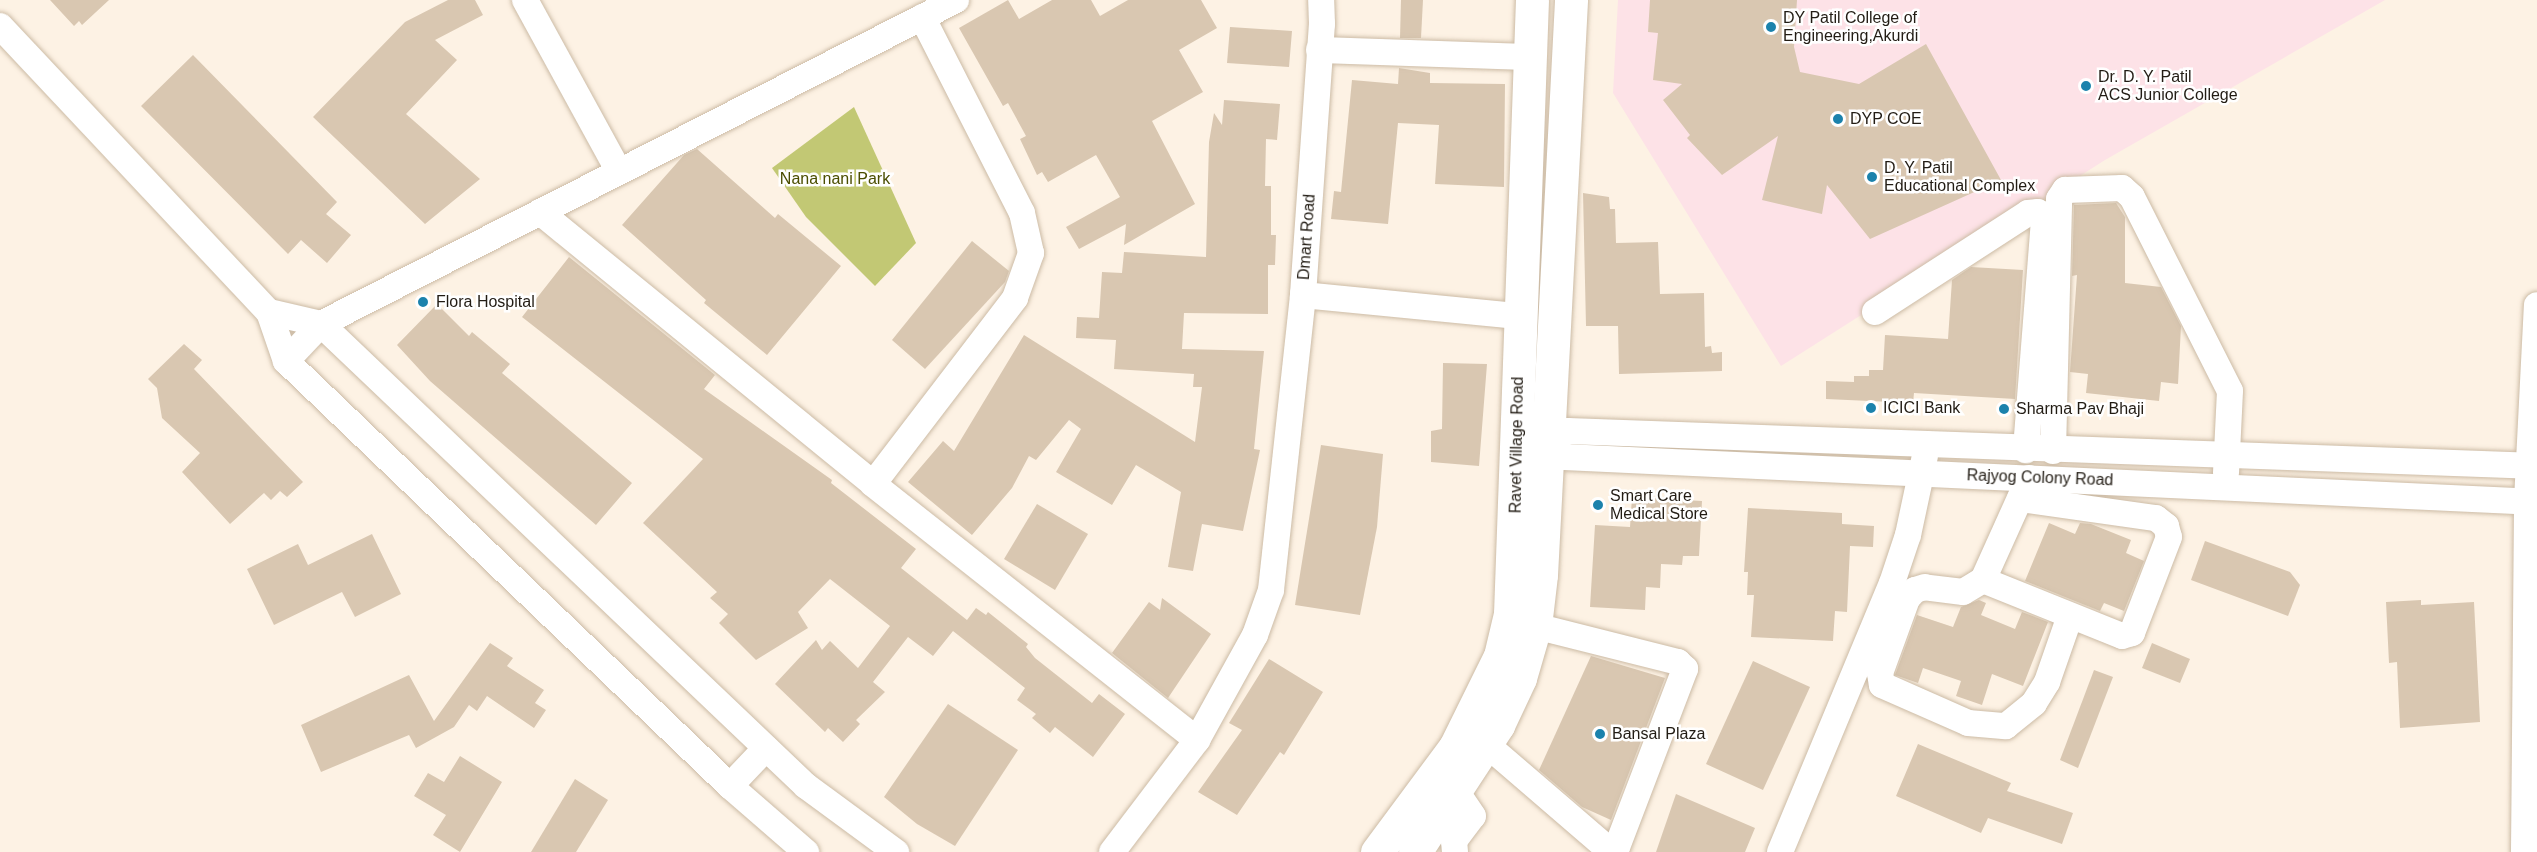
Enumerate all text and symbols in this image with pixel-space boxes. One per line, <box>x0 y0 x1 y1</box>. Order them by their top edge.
place label: DY Patil College of Engineering,Akurdi <box>1783 8 1918 46</box>
marker: DY Patil College of Engineering,Akurdi <box>1764 20 1778 34</box>
place label: Dr. D. Y. Patil ACS Junior College <box>2098 67 2238 105</box>
marker: Dr. D. Y. Patil ACS Junior College <box>2079 79 2093 93</box>
place label: DYP COE <box>1850 109 1922 129</box>
marker: DYP COE <box>1831 112 1845 126</box>
place label: D. Y. Patil Educational Complex <box>1884 158 2035 196</box>
park label: Nana nani Park <box>780 169 890 189</box>
marker: D. Y. Patil Educational Complex <box>1865 170 1879 184</box>
street label: Dmart Road <box>1294 193 1320 281</box>
place label: Flora Hospital <box>436 292 535 312</box>
marker: Flora Hospital <box>414 293 432 311</box>
street label: Ravet Village Road <box>1506 377 1528 513</box>
place label: ICICI Bank <box>1883 398 1960 418</box>
place label: Sharma Pav Bhaji <box>2016 399 2144 419</box>
marker: ICICI Bank <box>1864 401 1878 415</box>
marker: Sharma Pav Bhaji <box>1997 402 2011 416</box>
street label: Rajyog Colony Road <box>1966 466 2114 490</box>
place label: Smart Care Medical Store <box>1610 486 1708 524</box>
marker: Smart Care Medical Store <box>1591 498 1605 512</box>
place label: Bansal Plaza <box>1612 724 1705 744</box>
marker: Bansal Plaza <box>1593 727 1607 741</box>

